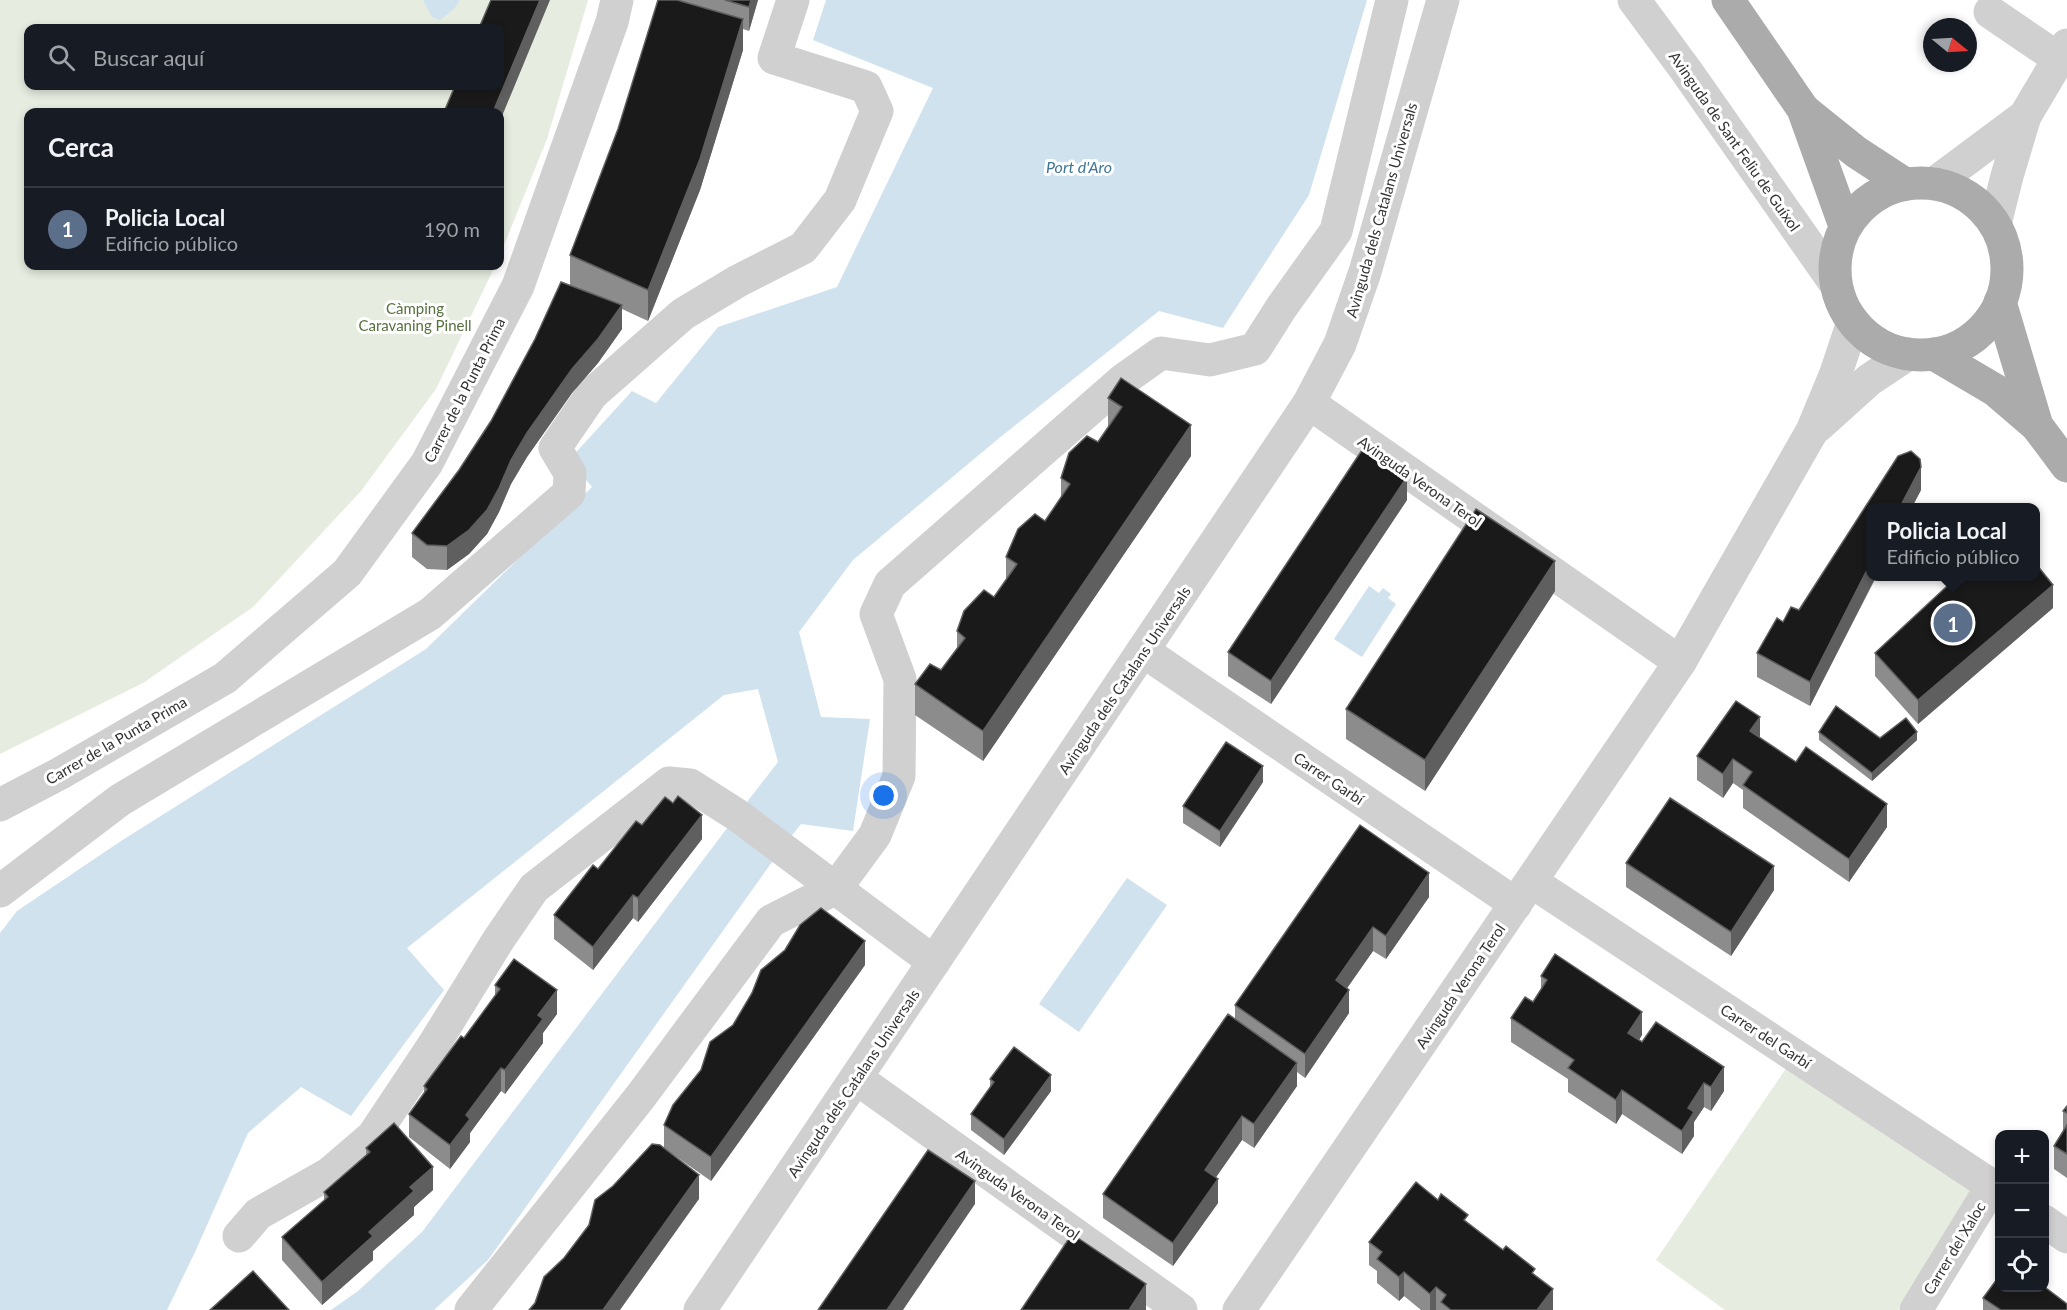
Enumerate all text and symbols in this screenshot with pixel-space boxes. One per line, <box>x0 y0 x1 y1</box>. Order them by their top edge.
north arrow <box>1923 18 1977 72</box>
search box <box>24 24 504 90</box>
icon: search <box>45 41 78 74</box>
text: Buscar aquí <box>93 44 204 71</box>
street label: Avinguda de Sant Feliu de Guíxol <box>1666 48 1804 234</box>
street label: Avinguda dels Catalans Universals <box>1342 100 1420 320</box>
text: Cerca <box>48 131 114 163</box>
water label: Port d'Aro <box>1046 157 1112 176</box>
text: Policia Local <box>105 204 225 231</box>
text: 1 <box>62 217 73 241</box>
text: 190 m <box>424 217 480 241</box>
text: Edificio público <box>105 231 238 255</box>
park label: Càmping Caravaning Pinell <box>358 299 472 334</box>
street label: Carrer de la Punta Prima <box>420 315 508 465</box>
street label: Avinguda Verona Terol <box>1355 432 1485 530</box>
popup <box>1866 503 2040 581</box>
text: Policia Local <box>1886 517 2007 544</box>
text: Edificio público <box>1886 544 2020 568</box>
street label: Avinguda dels Catalans Universals <box>1054 583 1194 777</box>
pin: 1 <box>1934 600 1972 646</box>
street label: Carrer de la Punta Prima <box>42 692 190 788</box>
street label: Carrer Garbí <box>1290 748 1369 809</box>
your location <box>869 781 898 810</box>
street label: Avinguda Verona Terol <box>1412 920 1508 1052</box>
street label: Avinguda dels Catalans Universals <box>783 986 923 1180</box>
street label: Carrer del Garbí <box>1717 1000 1816 1073</box>
map controls <box>1995 1130 2049 1292</box>
button: + <box>1995 1130 2049 1184</box>
street label: Avinguda Verona Terol <box>953 1145 1083 1243</box>
button: − <box>1995 1184 2049 1238</box>
street label: Carrer del Xaloc <box>1919 1198 1989 1298</box>
button: locate <box>1995 1238 2049 1292</box>

